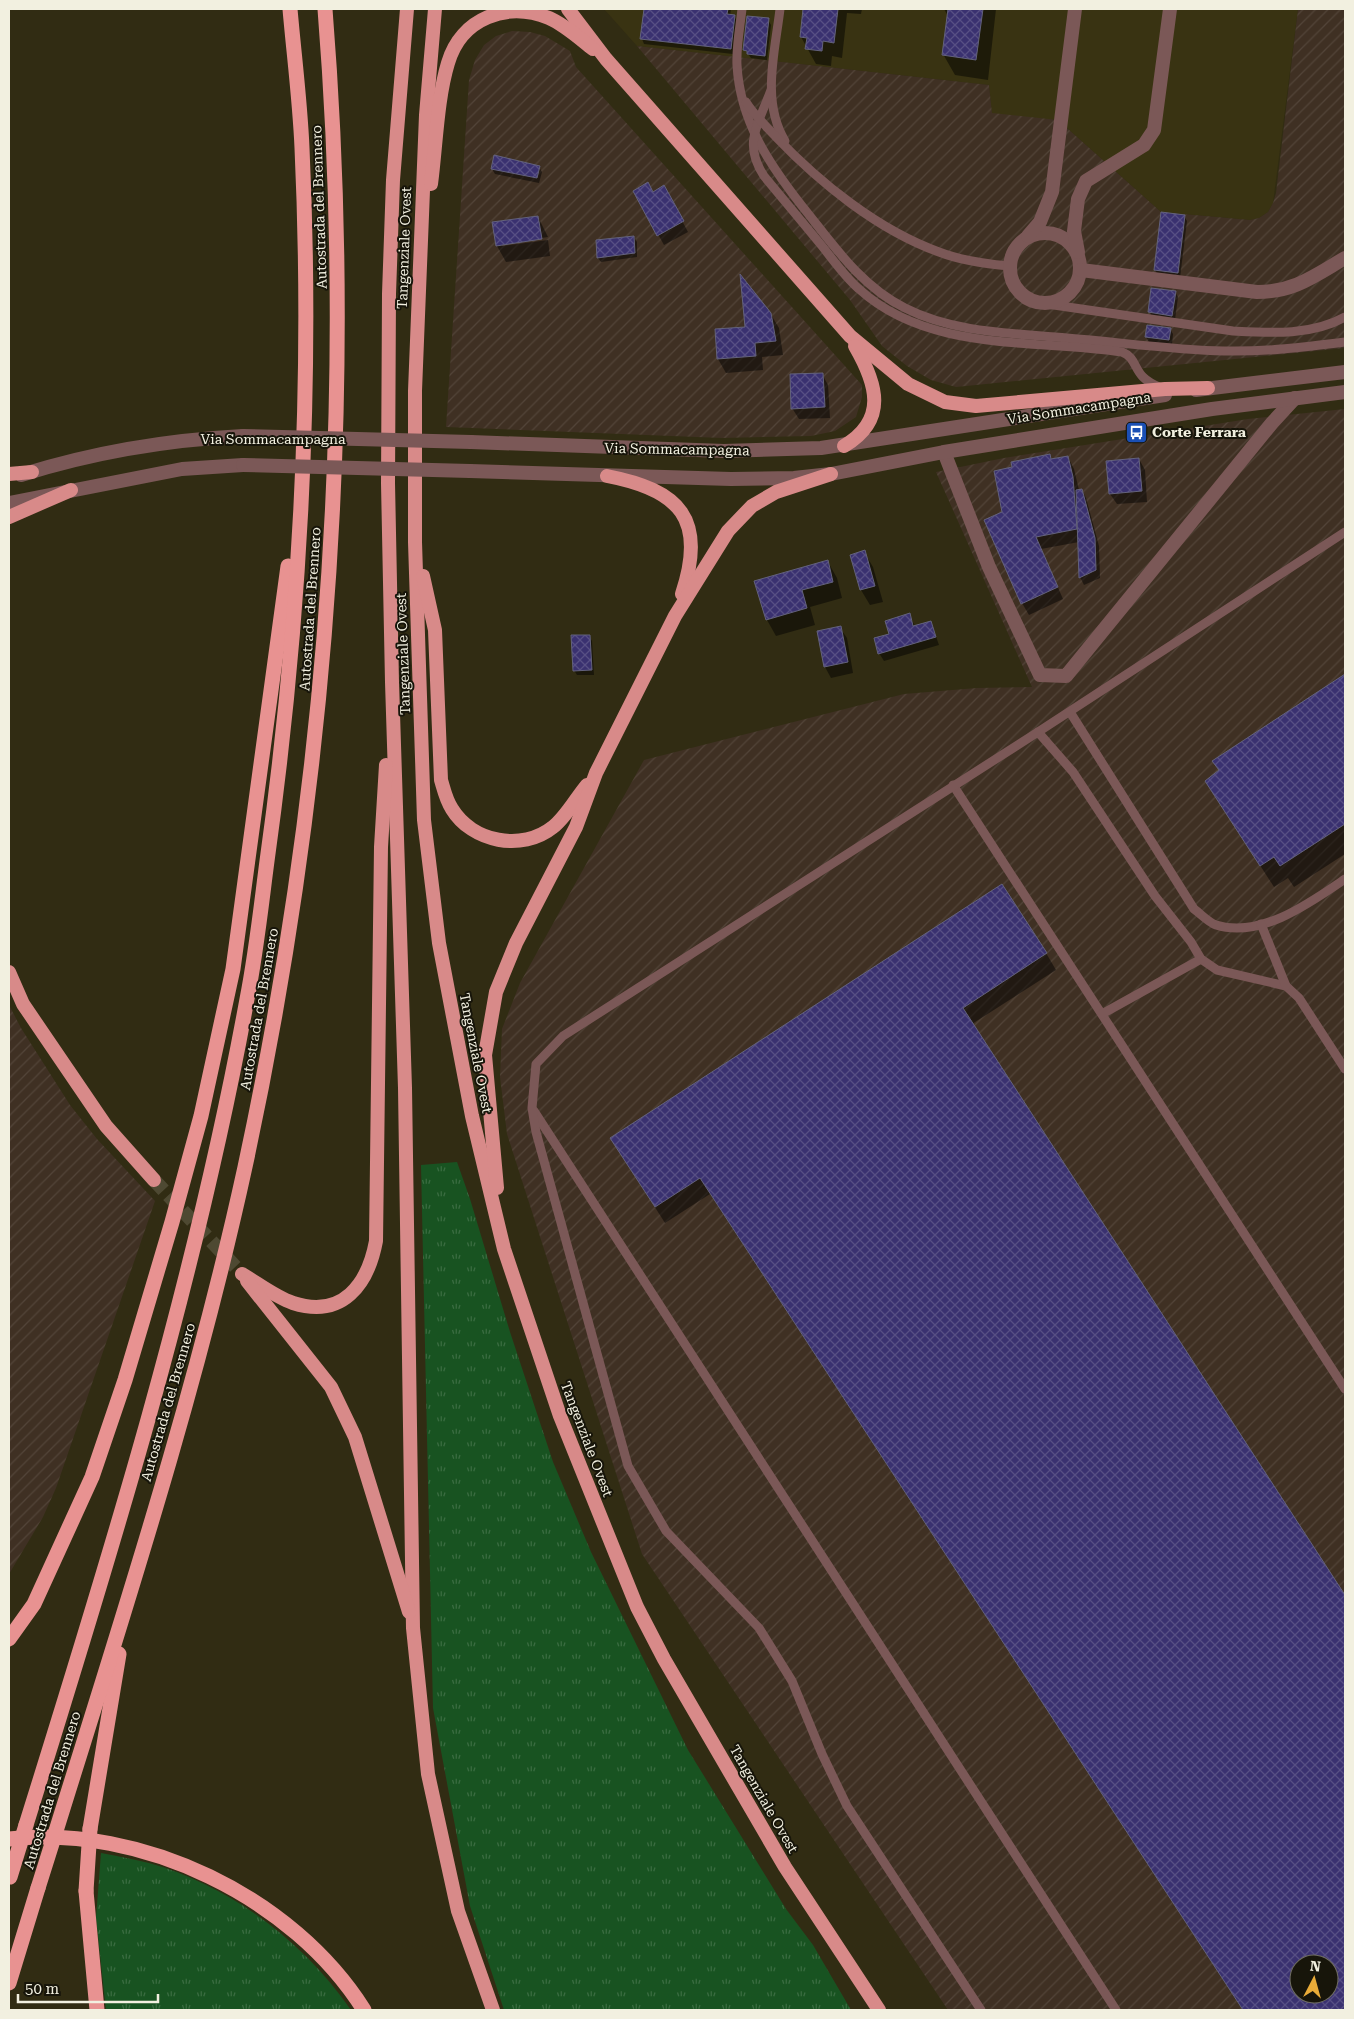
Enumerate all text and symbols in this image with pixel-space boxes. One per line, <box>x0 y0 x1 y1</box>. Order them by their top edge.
street label: Autostrada del Brennero <box>308 125 330 289</box>
street label: Tangenziale Ovest <box>394 187 414 309</box>
street label: Via Sommacampagna <box>1006 389 1152 427</box>
bus stop icon: Corte Ferrara <box>1124 420 1148 444</box>
place label: Corte Ferrara <box>1152 424 1247 440</box>
street label: Via Sommacampagna <box>200 431 346 447</box>
street label: Via Sommacampagna <box>604 440 750 458</box>
street label: Autostrada del Brennero <box>296 527 324 691</box>
street label: Tangenziale Ovest <box>393 593 413 715</box>
street label: Autostrada del Brennero <box>237 927 281 1091</box>
street label: Tangenziale Ovest <box>456 992 496 1114</box>
street label: Autostrada del Brennero <box>138 1321 198 1483</box>
street label: Tangenziale Ovest <box>558 1379 616 1499</box>
street label: Autostrada del Brennero <box>20 1709 84 1871</box>
street label: Tangenziale Ovest <box>727 1742 801 1856</box>
north arrow <box>1289 1954 1339 2004</box>
text: N <box>1309 1958 1322 1975</box>
scale bar <box>18 1972 158 2004</box>
text: 50 m <box>25 1980 60 1998</box>

